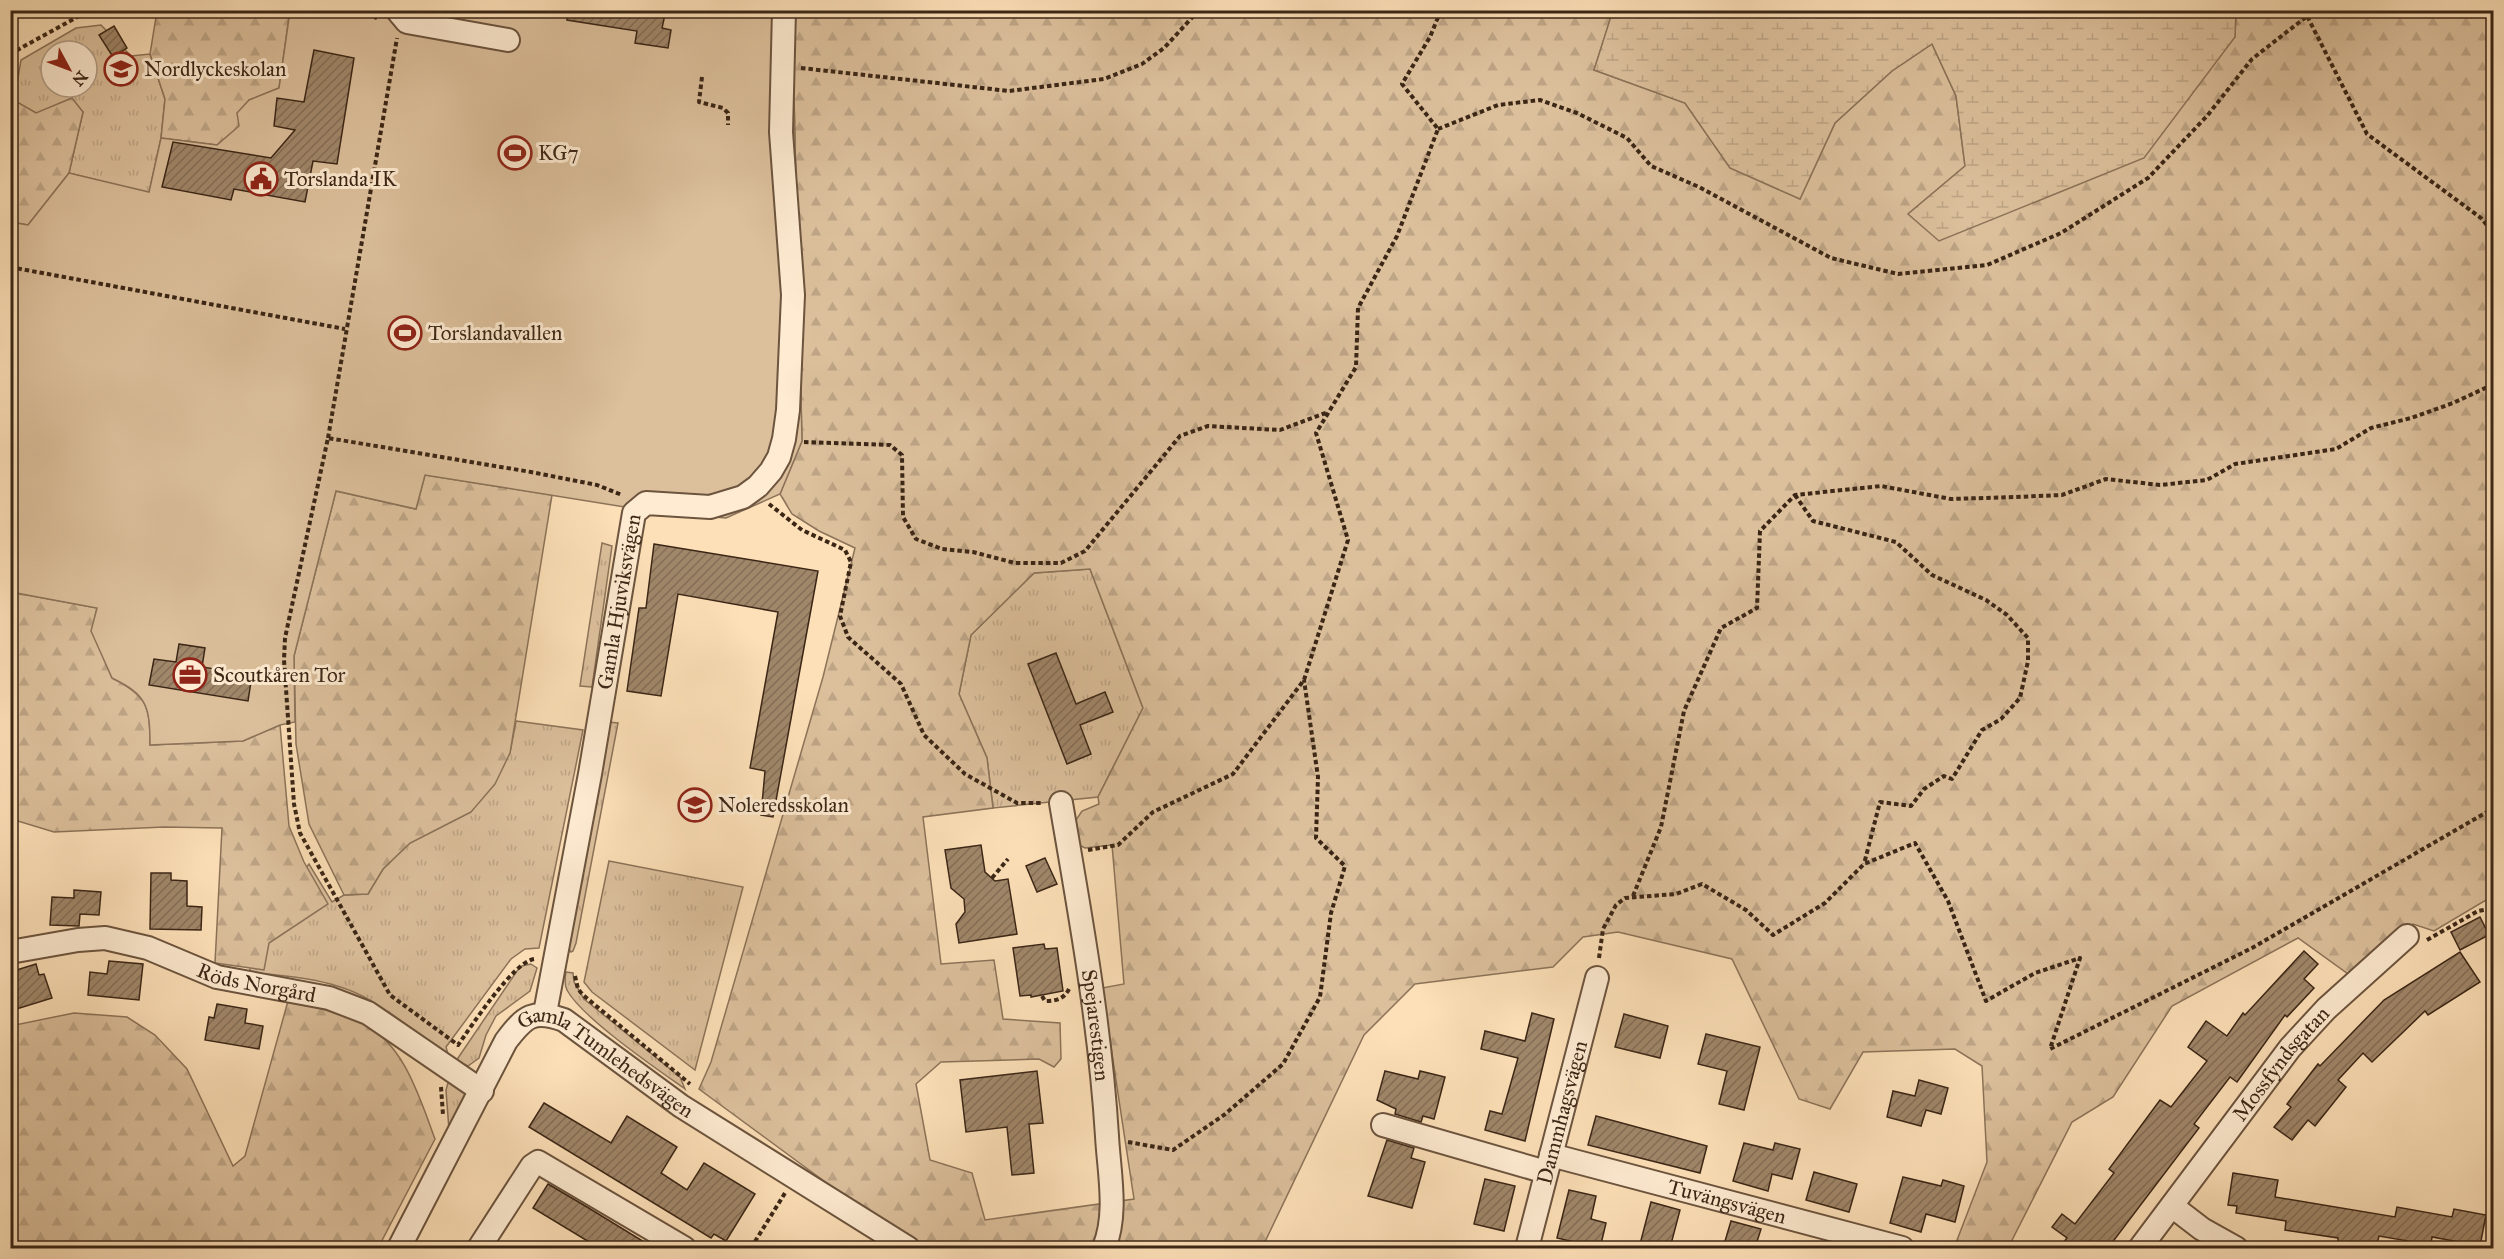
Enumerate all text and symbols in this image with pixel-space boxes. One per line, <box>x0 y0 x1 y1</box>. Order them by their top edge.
north arrow <box>39 39 99 99</box>
school or university icon: Nordlyckeskolan <box>103 51 139 87</box>
place label: Nordlyckeskolan <box>144 56 286 82</box>
text: N <box>68 67 92 90</box>
sports icon: KG7 <box>497 135 533 171</box>
place label: KG7 <box>538 140 579 166</box>
public building icon: Torslanda IK <box>243 161 279 197</box>
place label: Torslanda IK <box>284 166 398 192</box>
sports icon: Torslandavallen <box>387 315 423 351</box>
place label: Torslandavallen <box>428 320 562 346</box>
street label: Gamla Hjuviksvägen <box>591 512 647 691</box>
office icon: Scoutkåren Tor <box>172 657 208 693</box>
place label: Scoutkåren Tor <box>213 662 346 688</box>
school or university icon: Noleredsskolan <box>677 787 713 823</box>
place label: Noleredsskolan <box>718 792 849 818</box>
street label: Röds Norgård <box>193 957 319 1008</box>
street label: Spejarestigen <box>1076 967 1116 1082</box>
street label: Gamla Tumlehedsvägen <box>512 1001 699 1124</box>
street label: Mossfyndsgatan <box>2227 1001 2335 1126</box>
street label: Dammhagsvägen <box>1531 1038 1593 1187</box>
street label: Tuvängsvägen <box>1665 1173 1789 1230</box>

